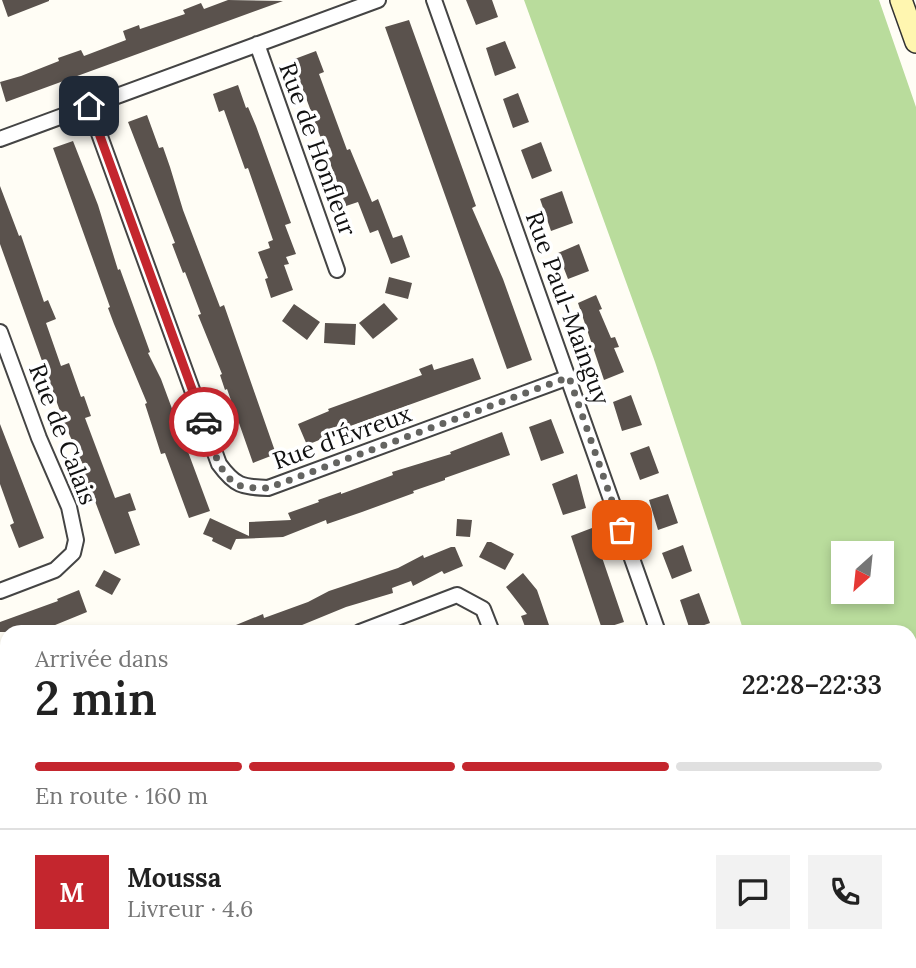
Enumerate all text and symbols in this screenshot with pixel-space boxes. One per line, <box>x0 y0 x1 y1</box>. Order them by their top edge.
street label: Rue de Honfleur <box>272 58 364 240</box>
pin <box>59 76 119 136</box>
icon: home <box>70 87 108 125</box>
street label: Rue Paul-Mainguy <box>519 207 617 409</box>
street label: Rue de Calais <box>22 359 104 509</box>
courier <box>169 387 239 457</box>
street label: Rue d'Évreux <box>268 398 416 476</box>
icon: car <box>185 403 223 441</box>
pin <box>592 500 652 560</box>
icon: bag <box>603 511 641 549</box>
north arrow <box>831 541 894 604</box>
map controls <box>831 541 894 604</box>
text: Arrivée dans <box>35 644 168 673</box>
text: 22:28–22:33 <box>742 668 882 701</box>
text: 2 min <box>35 669 157 728</box>
text: En route · 160 m <box>35 781 208 810</box>
button: chat <box>716 855 790 929</box>
button: phone <box>808 855 882 929</box>
text: Moussa <box>127 861 221 894</box>
text: M <box>59 876 85 909</box>
text: Livreur · 4.6 <box>127 894 253 923</box>

